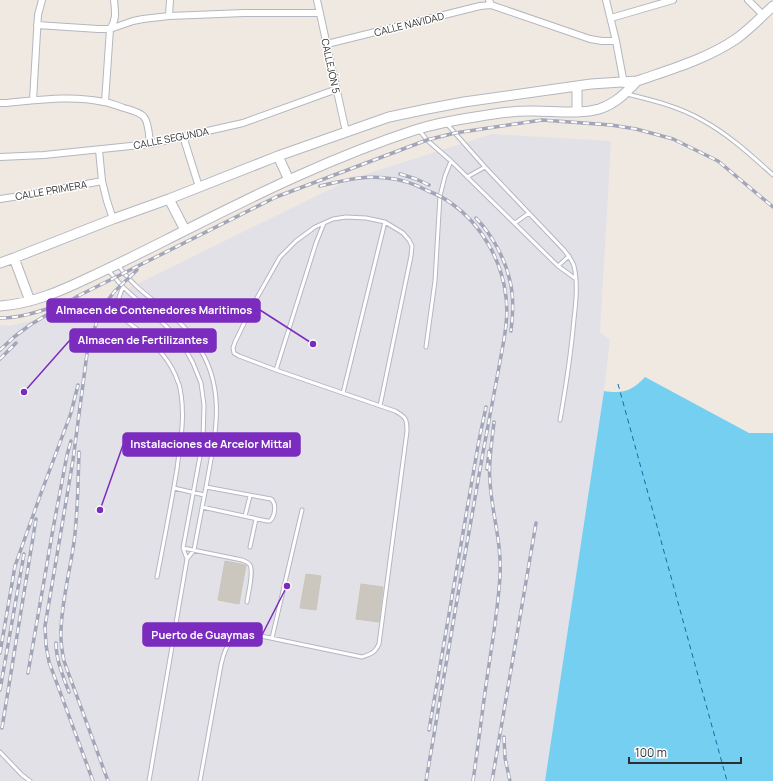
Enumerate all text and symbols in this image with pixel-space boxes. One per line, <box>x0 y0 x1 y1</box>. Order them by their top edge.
street label: CALLE NAVIDAD <box>373 8 446 39</box>
street label: CALLEJÓN 5 <box>318 37 344 95</box>
street label: CALLE SEGUNDA <box>132 124 211 152</box>
street label: CALLE PRIMERA <box>14 177 89 203</box>
callout: Almacen de Contenedores Maritimos <box>47 299 260 322</box>
text: Almacen de Contenedores Maritimos <box>56 302 252 317</box>
callout: Almacen de Fertilizantes <box>70 329 216 352</box>
text: Almacen de Fertilizantes <box>78 332 208 347</box>
callout: Instalaciones de Arcelor Mittal <box>123 433 300 456</box>
text: Instalaciones de Arcelor Mittal <box>130 436 292 451</box>
callout: Puerto de Guaymas <box>143 623 262 646</box>
text: Puerto de Guaymas <box>151 627 255 642</box>
scale bar <box>629 739 741 765</box>
text: 100 m <box>635 744 667 761</box>

